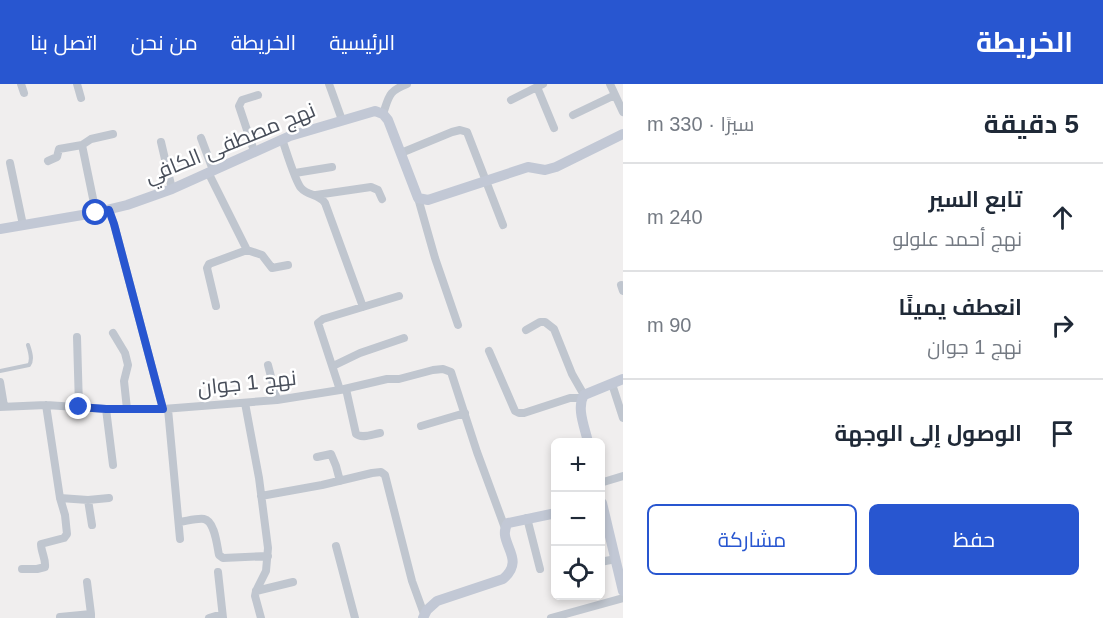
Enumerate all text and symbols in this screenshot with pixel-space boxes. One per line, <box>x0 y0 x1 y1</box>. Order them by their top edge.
text: الخريطة <box>976 27 1073 58</box>
text: اتصل بنا <box>30 31 98 54</box>
text: من نحن <box>131 31 198 54</box>
text: الخريطة <box>231 31 296 54</box>
text: الرئيسية <box>329 31 395 54</box>
street label: نهج مصطفى الكافي <box>141 98 320 192</box>
text: 5 دقيقة <box>984 109 1079 139</box>
text: سيرًا · 330 m <box>647 113 754 135</box>
text: تابع السير <box>928 187 1022 212</box>
route start <box>82 199 108 225</box>
icon: ahead <box>1046 201 1079 234</box>
text: 240 m <box>647 206 703 228</box>
text: نهج أحمد علولو <box>893 228 1022 250</box>
text: انعطف يمينًا <box>899 295 1022 320</box>
icon: right <box>1046 309 1079 342</box>
text: 90 m <box>647 314 691 336</box>
text: نهج 1 جوان <box>927 336 1022 358</box>
street label: نهج 1 جوان <box>196 366 298 402</box>
route end <box>65 393 91 419</box>
icon: arrive <box>1046 417 1079 450</box>
text: الوصول إلى الوجهة <box>835 421 1022 446</box>
map controls <box>551 438 605 600</box>
button: + <box>551 438 605 492</box>
button: − <box>551 492 605 546</box>
button: مشاركة <box>647 504 857 575</box>
button: حفظ <box>869 504 1079 575</box>
button: locate <box>551 546 605 600</box>

